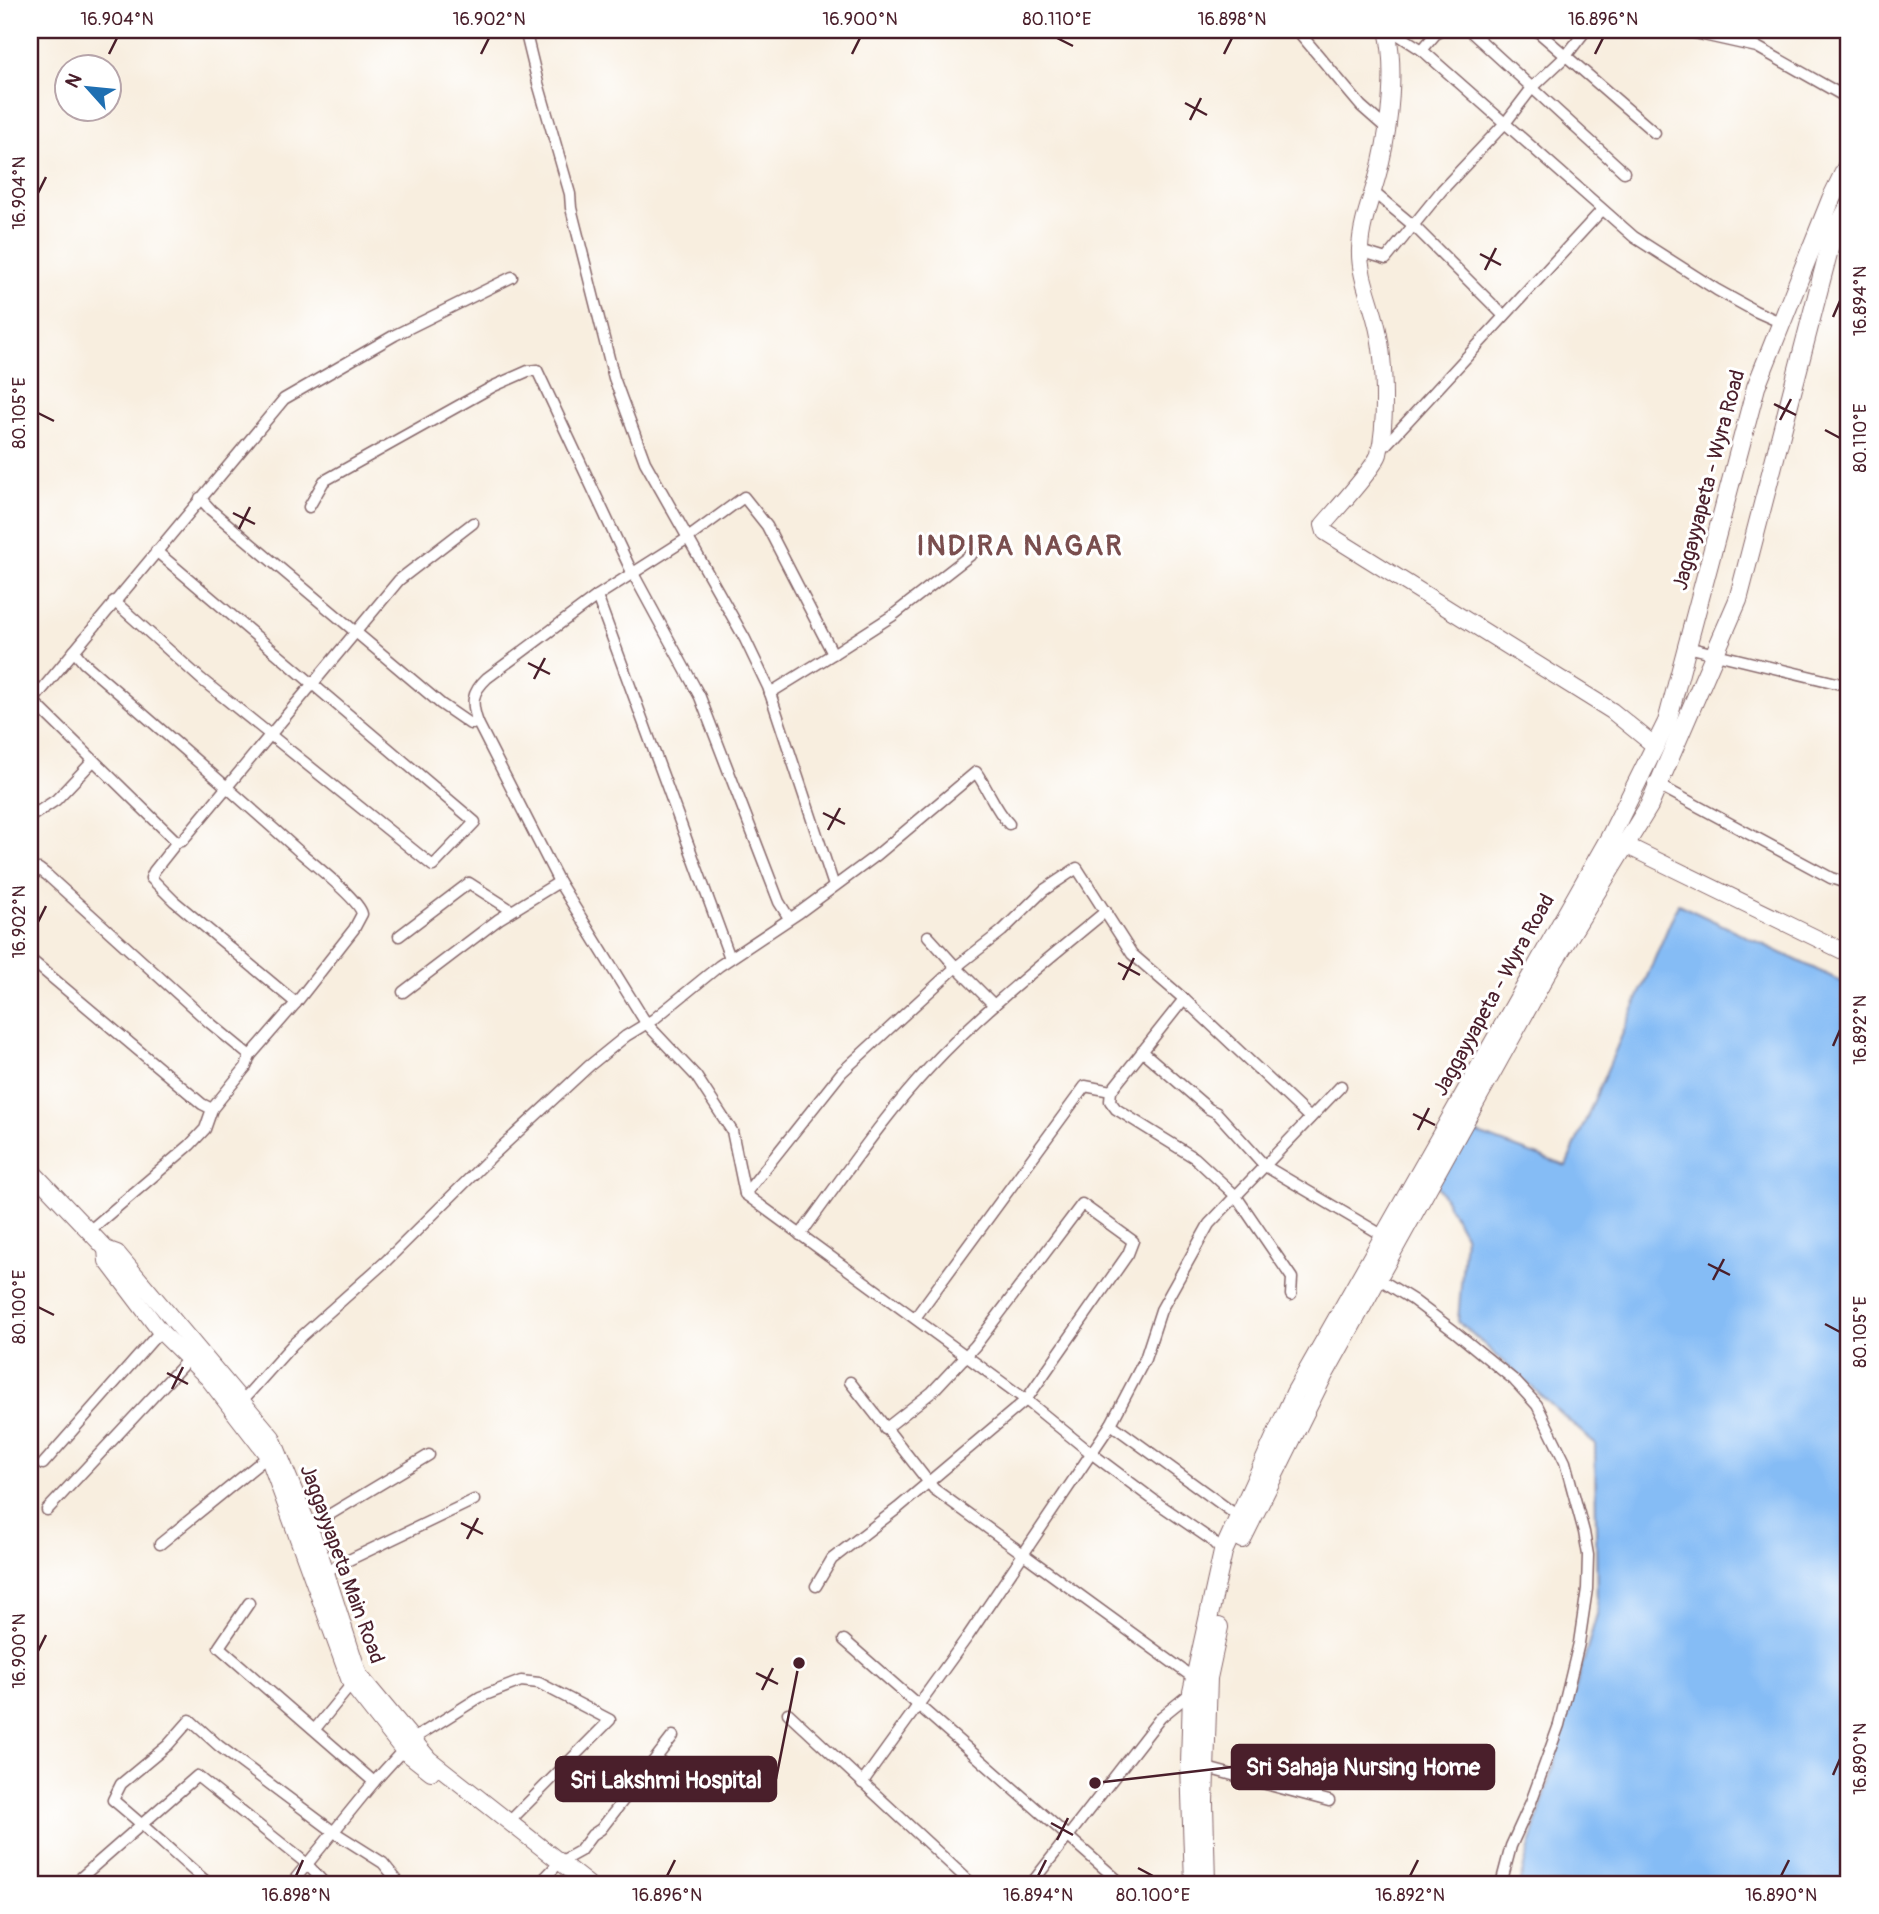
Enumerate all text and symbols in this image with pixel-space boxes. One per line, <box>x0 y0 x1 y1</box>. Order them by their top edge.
text: 16.904°N <box>80 8 154 31</box>
text: 16.902°N <box>452 8 526 31</box>
text: 16.900°N <box>822 8 898 31</box>
text: 80.110°E <box>1023 8 1091 31</box>
text: 16.898°N <box>1198 8 1266 31</box>
text: 16.896°N <box>1568 8 1638 31</box>
north arrow <box>52 52 122 122</box>
text: N <box>60 69 87 92</box>
text: 16.904°N <box>8 156 31 230</box>
text: 16.894°N <box>1849 266 1872 336</box>
street label: Jaggayyapeta - Wyra Road <box>1667 367 1751 593</box>
text: 80.105°E <box>8 377 31 449</box>
text: 80.110°E <box>1849 404 1872 472</box>
district label: INDIRA NAGAR <box>917 529 1123 564</box>
text: 16.902°N <box>8 885 31 959</box>
street label: Jaggayyapeta - Wyra Road <box>1427 889 1561 1101</box>
text: 16.892°N <box>1849 995 1872 1065</box>
text: 80.100°E <box>8 1270 31 1344</box>
text: 80.105°E <box>1849 1296 1872 1368</box>
street label: Jaggayyapeta Main Road <box>293 1461 391 1667</box>
text: 16.900°N <box>8 1613 31 1689</box>
text: 16.890°N <box>1849 1723 1872 1795</box>
callout: Sri Sahaja Nursing Home <box>1232 1745 1494 1789</box>
text: Sri Sahaja Nursing Home <box>1246 1753 1481 1782</box>
callout: Sri Lakshmi Hospital <box>556 1757 776 1801</box>
text: Sri Lakshmi Hospital <box>570 1766 762 1795</box>
text: 16.898°N <box>262 1884 330 1907</box>
text: 16.896°N <box>632 1884 702 1907</box>
text: 16.894°N <box>1003 1884 1073 1907</box>
text: 80.100°E <box>1116 1884 1190 1907</box>
text: 16.892°N <box>1375 1884 1445 1907</box>
text: 16.890°N <box>1745 1884 1817 1907</box>

